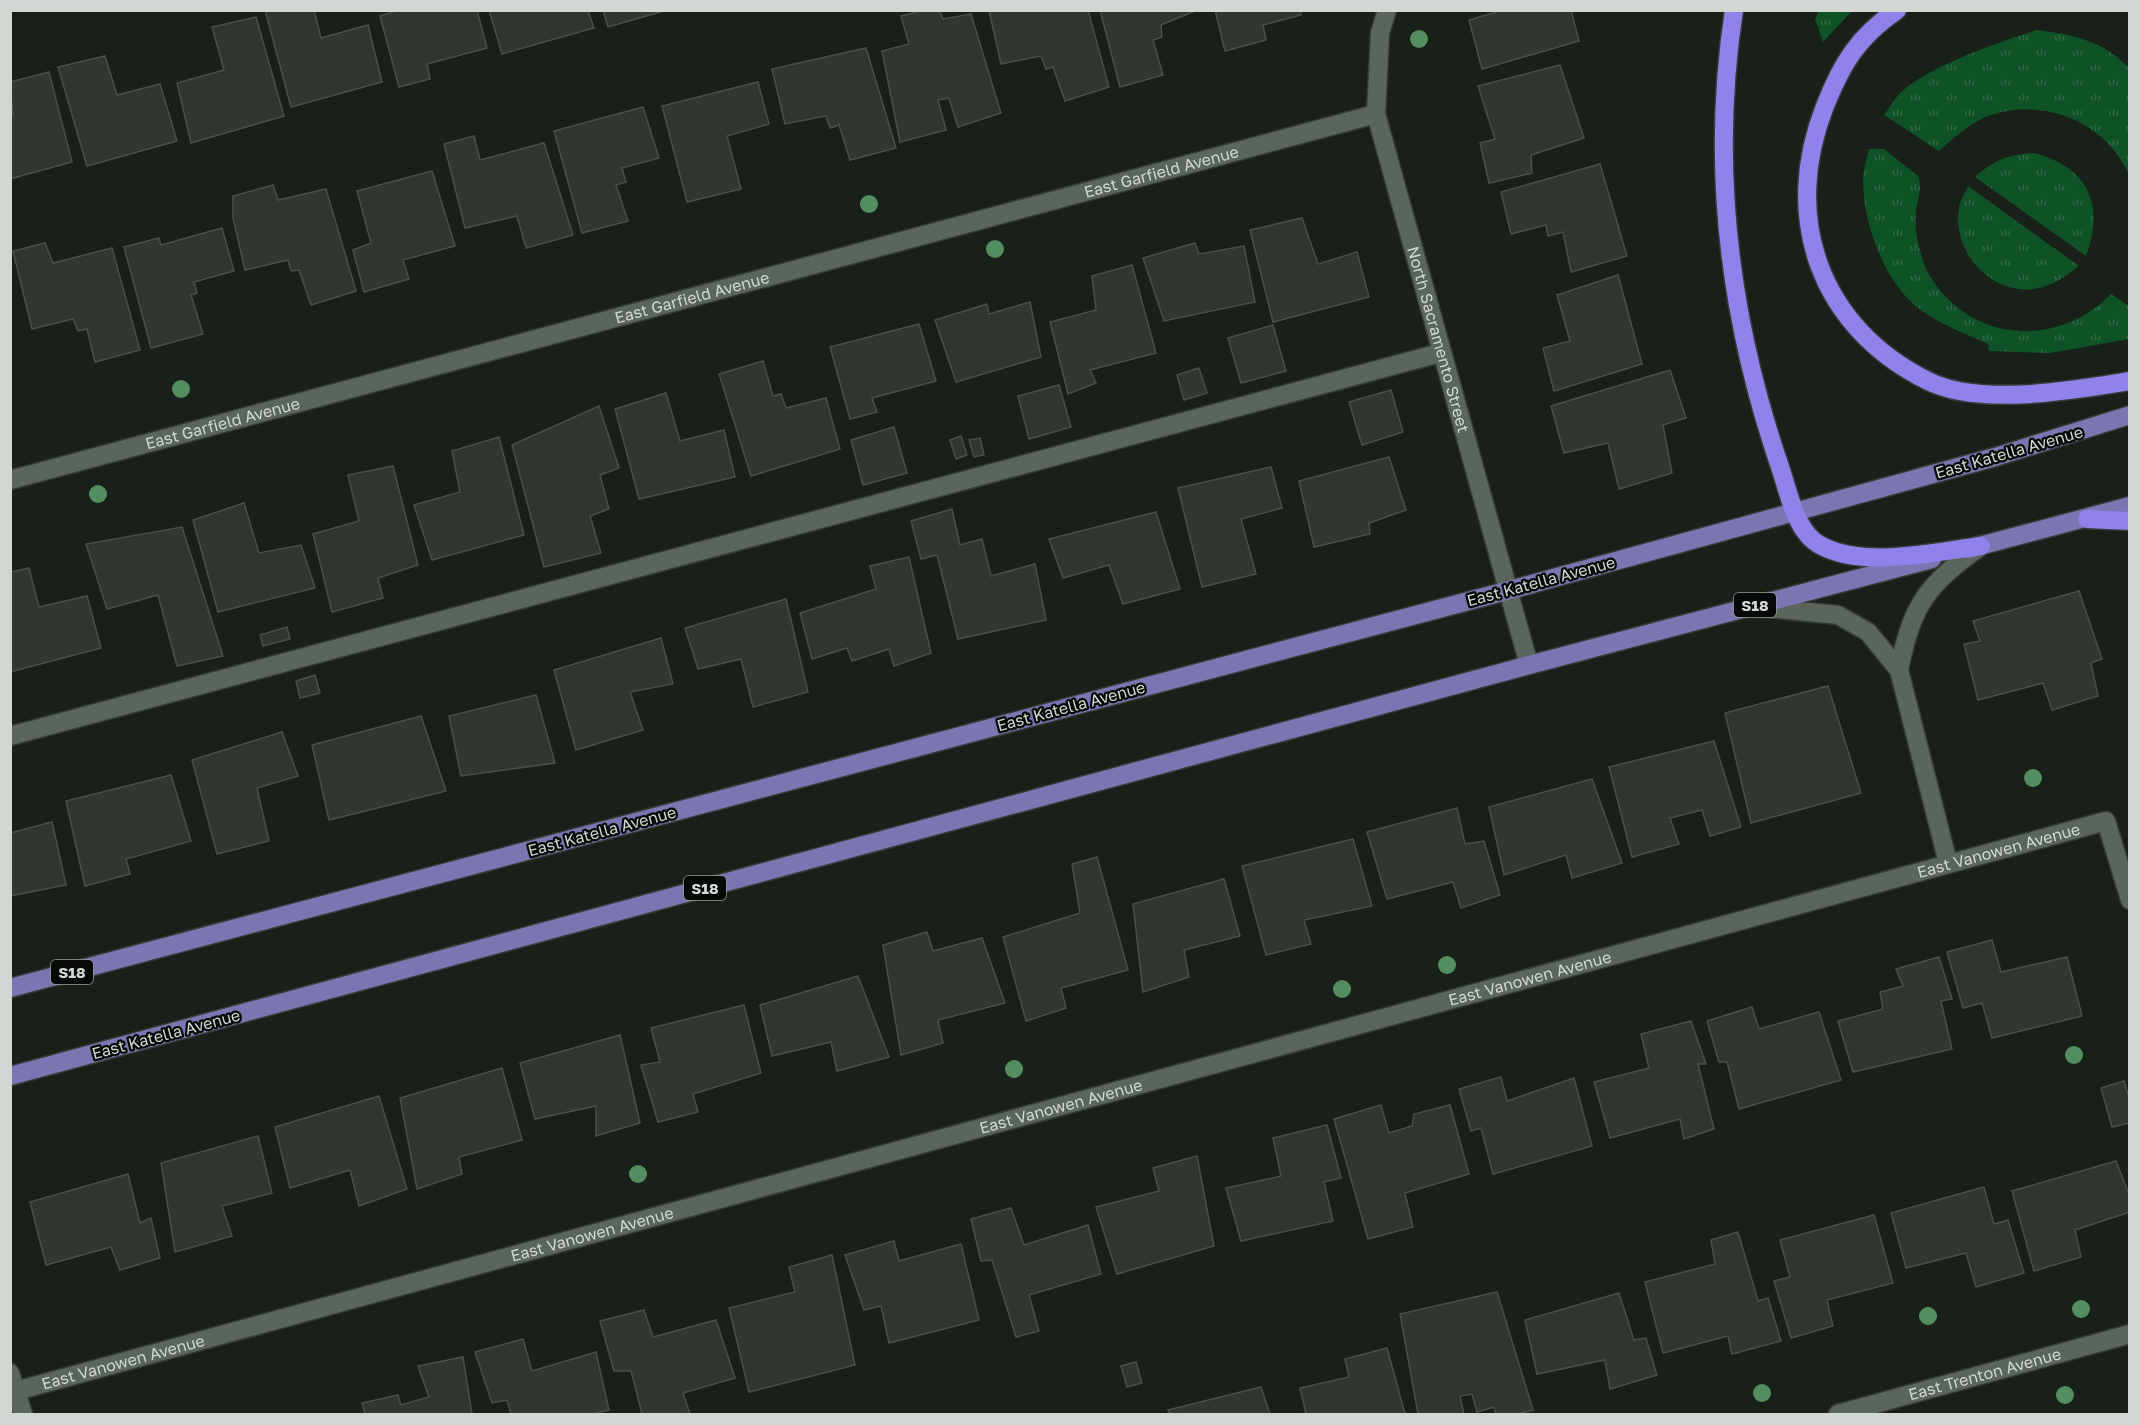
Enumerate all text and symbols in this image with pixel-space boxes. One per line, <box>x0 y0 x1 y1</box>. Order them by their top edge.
street label: East Garfield Avenue <box>1082 141 1241 202</box>
street label: North Sacramento Street <box>1403 244 1474 435</box>
street label: East Garfield Avenue <box>612 267 771 328</box>
street label: East Garfield Avenue <box>143 393 302 453</box>
street label: East Katella Avenue <box>1933 421 2085 483</box>
street label: East Katella Avenue <box>1465 552 1617 610</box>
road number: S18 <box>1734 593 1776 617</box>
street label: East Katella Avenue <box>995 677 1147 735</box>
street label: East Katella Avenue <box>526 802 678 860</box>
street label: East Vanowen Avenue <box>1915 819 2082 882</box>
road number: S18 <box>684 876 726 900</box>
street label: East Vanowen Avenue <box>1446 946 1613 1010</box>
road number: S18 <box>51 960 93 984</box>
street label: East Katella Avenue <box>90 1005 242 1063</box>
street label: East Vanowen Avenue <box>977 1074 1145 1138</box>
street label: East Vanowen Avenue <box>508 1202 676 1266</box>
street label: East Vanowen Avenue <box>39 1330 207 1394</box>
street label: East Trenton Avenue <box>1906 1343 2063 1404</box>

